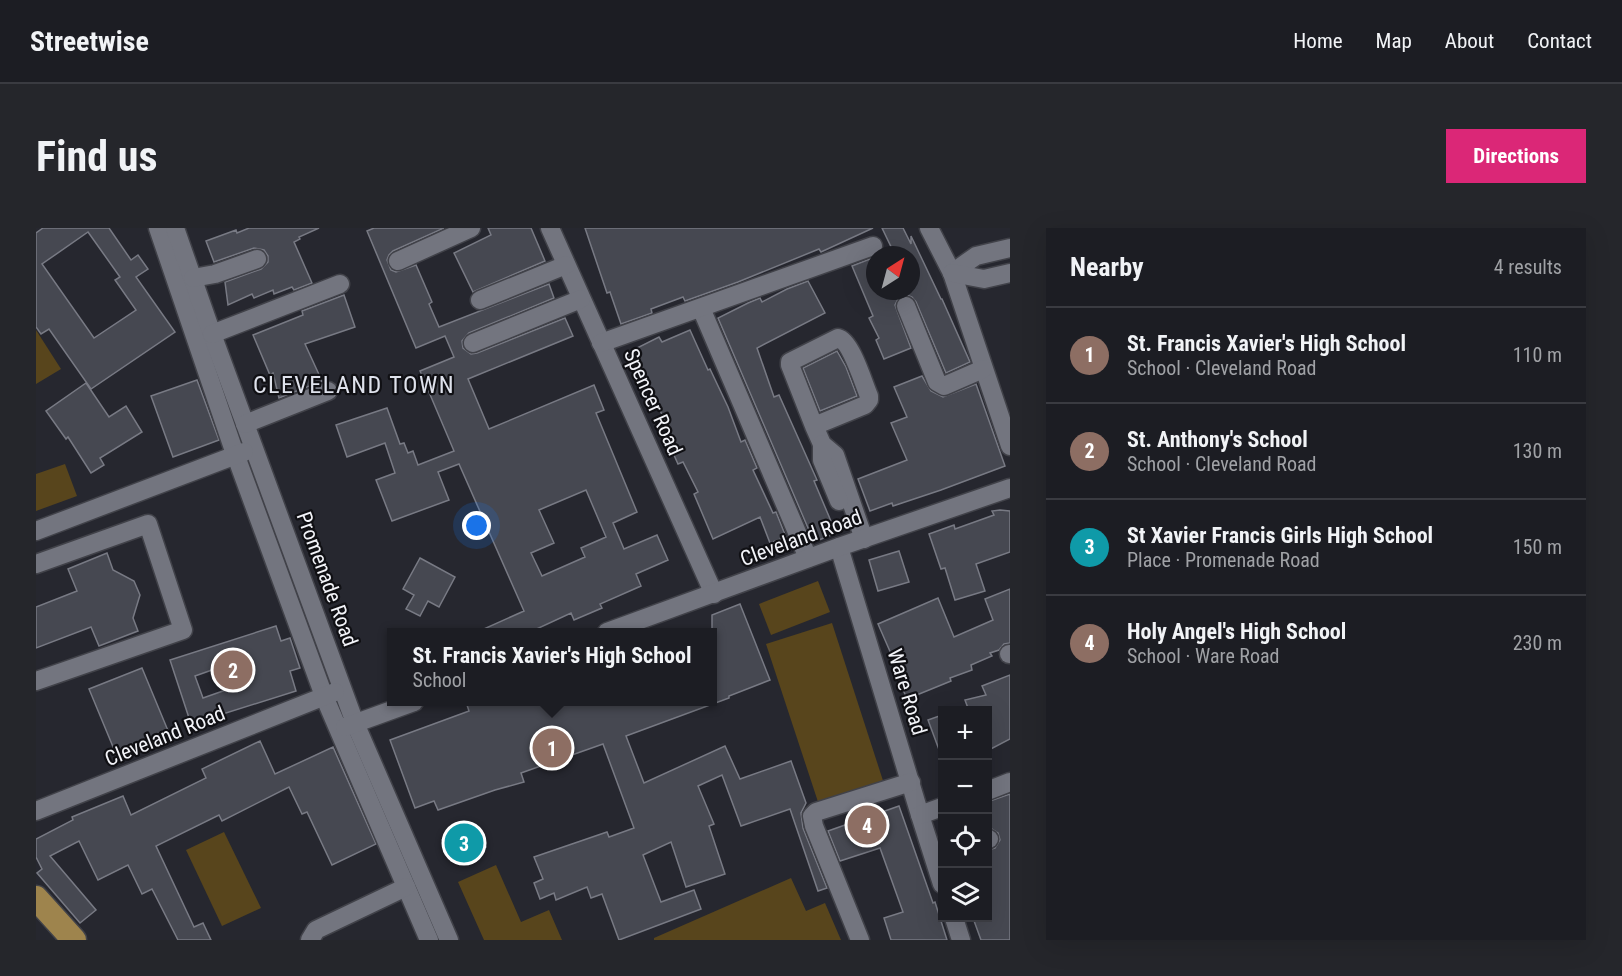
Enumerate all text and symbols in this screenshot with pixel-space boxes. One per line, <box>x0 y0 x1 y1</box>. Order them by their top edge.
text: Streetwise <box>30 25 149 58</box>
text: Home <box>1293 29 1343 53</box>
text: Map <box>1376 29 1412 53</box>
text: About <box>1445 29 1494 53</box>
text: Contact <box>1527 29 1592 53</box>
button: Directions <box>1446 129 1586 183</box>
text: Find us <box>36 132 157 181</box>
north arrow <box>866 246 920 300</box>
text: Nearby <box>1070 252 1144 282</box>
text: 4 results <box>1494 255 1562 279</box>
text: St. Francis Xavier's High School <box>1127 331 1406 356</box>
text: 1 <box>1084 343 1095 367</box>
text: 110 m <box>1513 343 1562 367</box>
street label: Spencer Road <box>619 345 687 459</box>
text: School · Cleveland Road <box>1127 356 1317 380</box>
district label: CLEVELAND TOWN <box>253 371 455 399</box>
text: St. Anthony's School <box>1127 427 1308 452</box>
text: 2 <box>1084 439 1095 463</box>
text: 130 m <box>1513 439 1562 463</box>
text: School · Cleveland Road <box>1127 452 1317 476</box>
street label: Cleveland Road <box>737 505 865 571</box>
street label: Promenade Road <box>292 508 362 650</box>
your location <box>462 511 491 540</box>
text: St Xavier Francis Girls High School <box>1127 523 1433 548</box>
text: 3 <box>1084 535 1095 559</box>
text: 150 m <box>1513 535 1562 559</box>
text: Place · Promenade Road <box>1127 548 1320 572</box>
text: Holy Angel's High School <box>1127 619 1346 644</box>
popup <box>387 628 717 706</box>
text: 4 <box>1084 631 1095 655</box>
text: 230 m <box>1513 631 1562 655</box>
text: St. Francis Xavier's High School <box>413 643 691 668</box>
text: School · Ware Road <box>1127 644 1280 668</box>
street label: Ware Road <box>883 646 931 738</box>
pin: 2 <box>214 648 252 692</box>
text: School <box>413 668 466 692</box>
street label: Cleveland Road <box>101 701 229 771</box>
map controls <box>938 706 992 922</box>
button: + <box>938 706 992 760</box>
pin: 1 <box>532 726 572 770</box>
button: − <box>938 760 992 814</box>
pin: 4 <box>848 802 886 848</box>
button: locate <box>938 814 992 868</box>
pin: 3 <box>444 820 484 866</box>
button: layers <box>938 868 992 922</box>

